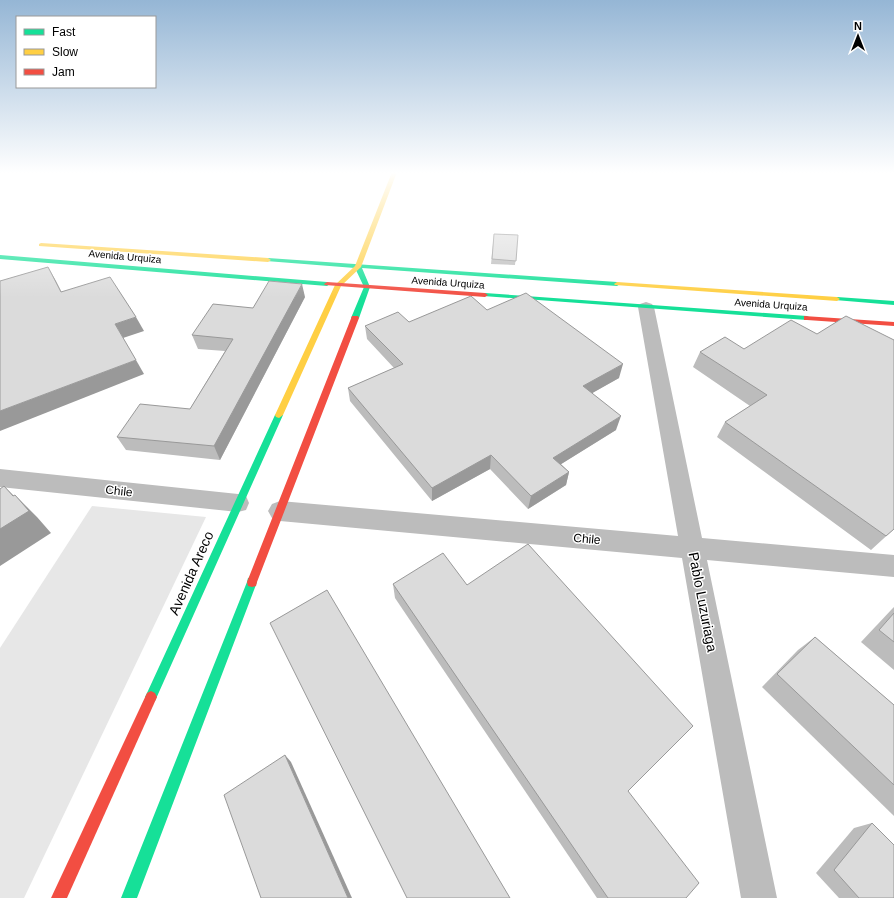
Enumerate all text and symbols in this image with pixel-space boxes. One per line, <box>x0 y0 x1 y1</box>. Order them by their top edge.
legend <box>16 16 156 88</box>
north arrow <box>838 16 878 56</box>
text: N <box>854 20 862 32</box>
text: Fast <box>52 25 76 39</box>
text: Slow <box>52 45 78 59</box>
text: Jam <box>52 65 75 79</box>
street label: Avenida Urquiza <box>88 248 162 265</box>
street label: Avenida Urquiza <box>411 274 485 291</box>
street label: Avenida Urquiza <box>734 296 808 313</box>
street label: Chile <box>105 483 134 499</box>
street label: Avenida Areco <box>165 528 217 617</box>
street label: Chile <box>573 531 602 547</box>
street label: Pablo Luzuriaga <box>685 551 721 653</box>

